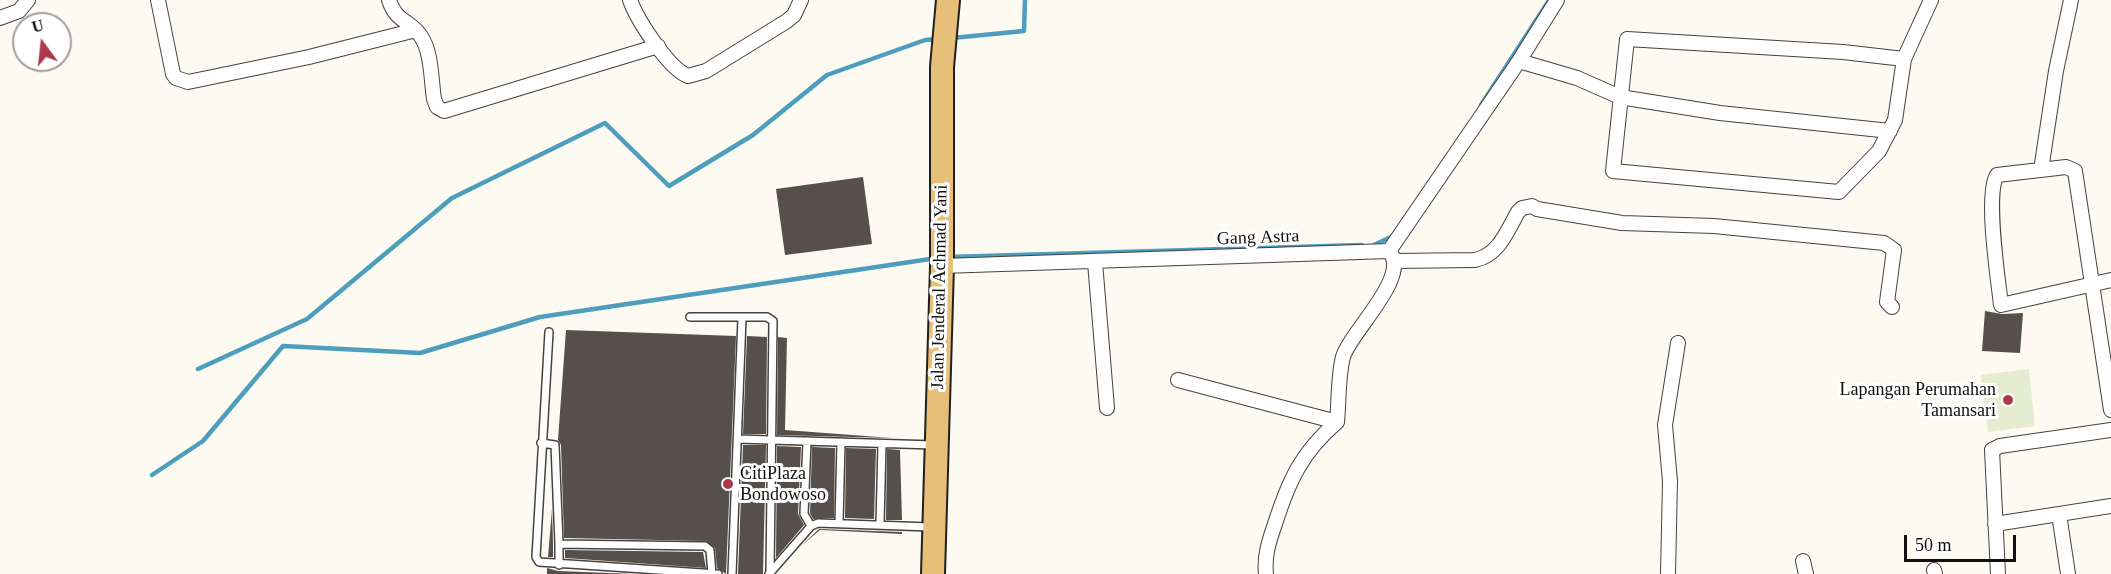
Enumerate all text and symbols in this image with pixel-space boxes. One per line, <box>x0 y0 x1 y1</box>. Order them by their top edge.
north arrow <box>12 12 72 72</box>
text: U <box>30 16 46 36</box>
street label: Jalan Jenderal Achmad Yani <box>927 185 953 389</box>
street label: Gang Astra <box>1216 226 1300 250</box>
place label: Lapangan Perumahan Tamansari <box>1840 379 1996 422</box>
marker: Lapangan Perumahan Tamansari <box>2001 393 2015 407</box>
place label: CitiPlaza Bondowoso <box>740 463 826 506</box>
marker: CitiPlaza Bondowoso <box>721 477 735 491</box>
scale bar <box>1907 523 2020 561</box>
text: 50 m <box>1915 535 1952 555</box>

